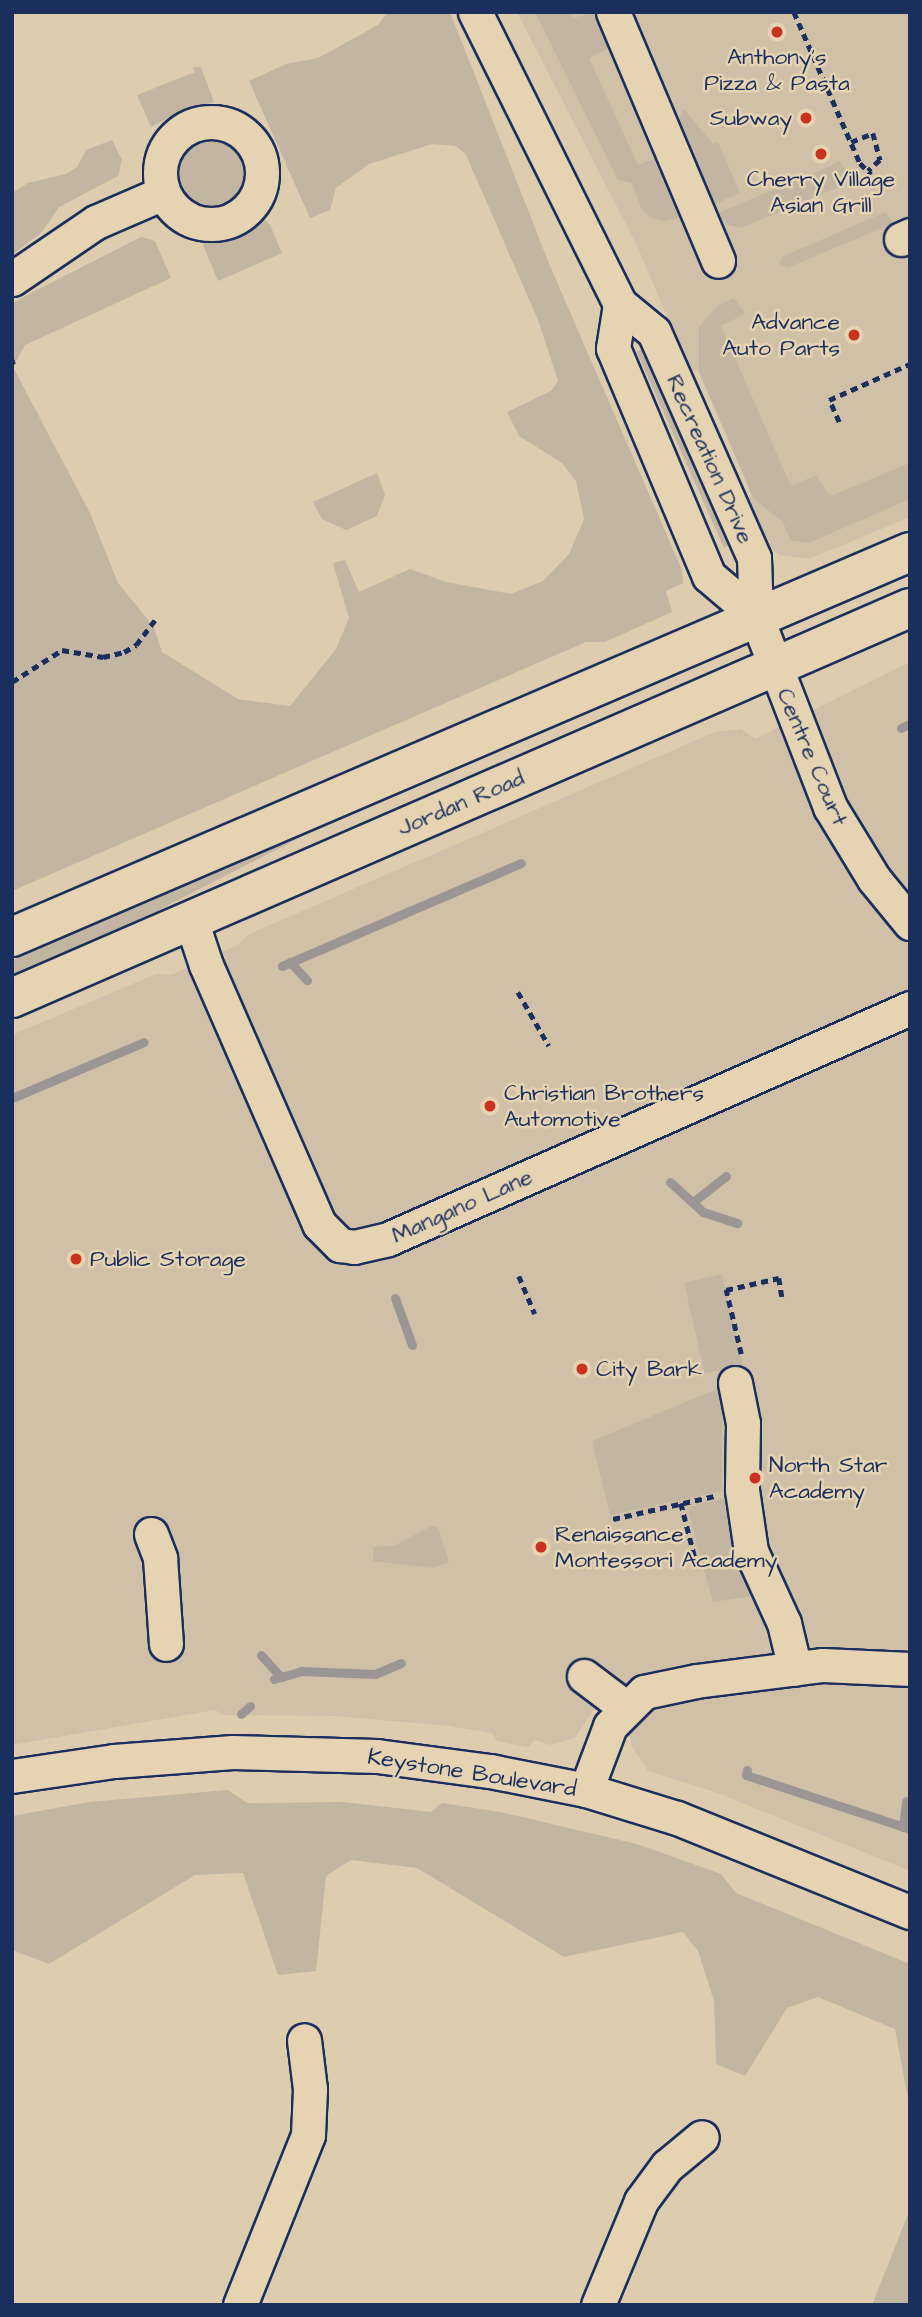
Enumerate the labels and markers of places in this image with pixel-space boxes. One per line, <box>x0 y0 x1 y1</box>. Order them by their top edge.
marker: Anthony’s Pizza & Pasta <box>769 24 785 40</box>
place label: Anthony’s Pizza & Pasta <box>704 43 850 97</box>
place label: Subway <box>710 104 792 132</box>
marker: Subway <box>798 110 814 126</box>
marker: Cherry Village Asian Grill <box>813 146 829 162</box>
place label: Cherry Village Asian Grill <box>747 165 895 219</box>
place label: Advance Auto Parts <box>722 308 840 362</box>
marker: Advance Auto Parts <box>846 327 862 343</box>
place label: Christian Brothers Automotive <box>504 1079 704 1133</box>
marker: Christian Brothers Automotive <box>482 1098 498 1114</box>
place label: Public Storage <box>90 1245 246 1273</box>
marker: Public Storage <box>68 1251 84 1267</box>
place label: City Bark <box>596 1355 702 1383</box>
marker: City Bark <box>574 1361 590 1377</box>
place label: North Star Academy <box>769 1451 887 1505</box>
marker: North Star Academy <box>747 1470 763 1486</box>
place label: Renaissance Montessori Academy <box>555 1520 777 1574</box>
marker: Renaissance Montessori Academy <box>533 1539 549 1555</box>

